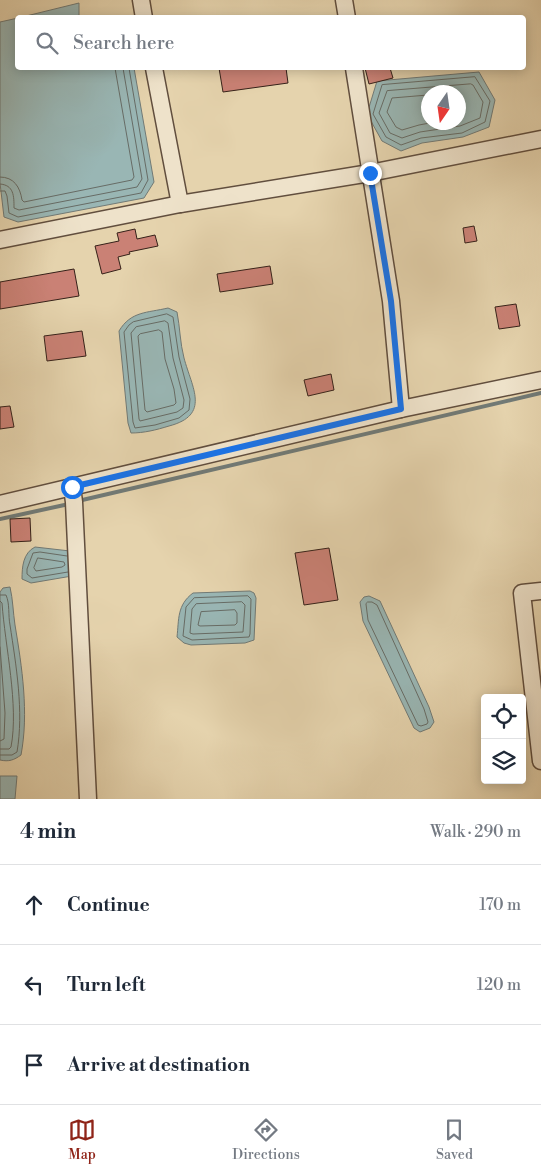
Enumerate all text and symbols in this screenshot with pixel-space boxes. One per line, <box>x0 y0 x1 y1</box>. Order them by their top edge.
search box <box>15 15 526 70</box>
icon: search <box>33 29 61 57</box>
text: Search here <box>73 31 174 55</box>
north arrow <box>421 85 466 130</box>
route end <box>359 162 382 185</box>
route start <box>61 476 84 499</box>
map controls <box>481 694 526 784</box>
button: locate <box>481 694 526 739</box>
button: layers <box>481 739 526 784</box>
text: 4 min <box>20 819 76 845</box>
text: Walk · 290 m <box>430 822 521 842</box>
icon: ahead <box>20 891 48 919</box>
text: Continue <box>67 893 150 917</box>
text: 170 m <box>479 895 521 915</box>
icon: left <box>20 971 48 999</box>
text: Turn left <box>67 973 146 997</box>
text: 120 m <box>477 975 521 995</box>
icon: arrive <box>20 1051 48 1079</box>
text: Arrive at destination <box>67 1053 250 1077</box>
tab: Map <box>68 1116 96 1164</box>
tab: Directions <box>232 1116 300 1164</box>
tab: Saved <box>436 1116 473 1164</box>

